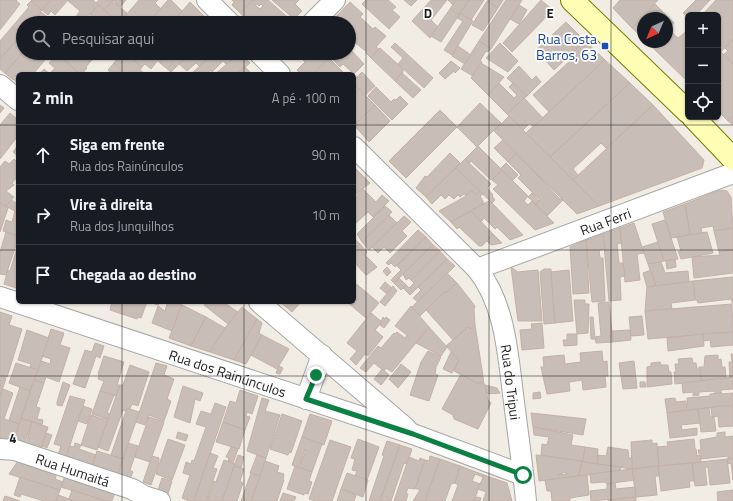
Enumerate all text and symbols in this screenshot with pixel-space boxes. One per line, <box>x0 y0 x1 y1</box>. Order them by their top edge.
text: D <box>424 3 432 23</box>
text: E <box>546 3 554 23</box>
north arrow <box>637 12 673 48</box>
map controls <box>685 12 721 120</box>
button: + <box>685 12 721 48</box>
search box <box>16 16 356 60</box>
icon: search <box>30 27 52 49</box>
text: Pesquisar aqui <box>62 27 154 50</box>
place label: Rua Costa Barros, 63 <box>536 28 597 65</box>
marker: Rua Costa Barros, 63 <box>600 41 610 51</box>
button: − <box>685 48 721 84</box>
button: locate <box>685 84 721 120</box>
text: 2 min <box>32 85 73 111</box>
text: A pé · 100 m <box>272 88 340 108</box>
text: Siga em frente <box>70 133 165 156</box>
icon: ahead <box>32 144 54 166</box>
text: 90 m <box>312 145 340 165</box>
text: Rua dos Rainúnculos <box>70 156 184 176</box>
text: Vire à direita <box>70 193 153 216</box>
street label: Rua Ferri <box>577 202 634 240</box>
icon: right <box>32 204 54 226</box>
text: 10 m <box>312 205 340 225</box>
text: Rua dos Junquilhos <box>70 216 174 236</box>
text: Chegada ao destino <box>70 263 196 286</box>
icon: arrive <box>32 264 54 286</box>
street label: Rua dos Rainúnculos <box>166 343 289 402</box>
street label: Rua do Tripui <box>496 343 527 421</box>
route end <box>307 366 325 384</box>
text: 4 <box>9 428 17 448</box>
street label: Rua Humaitá <box>33 447 113 491</box>
route start <box>514 466 532 484</box>

